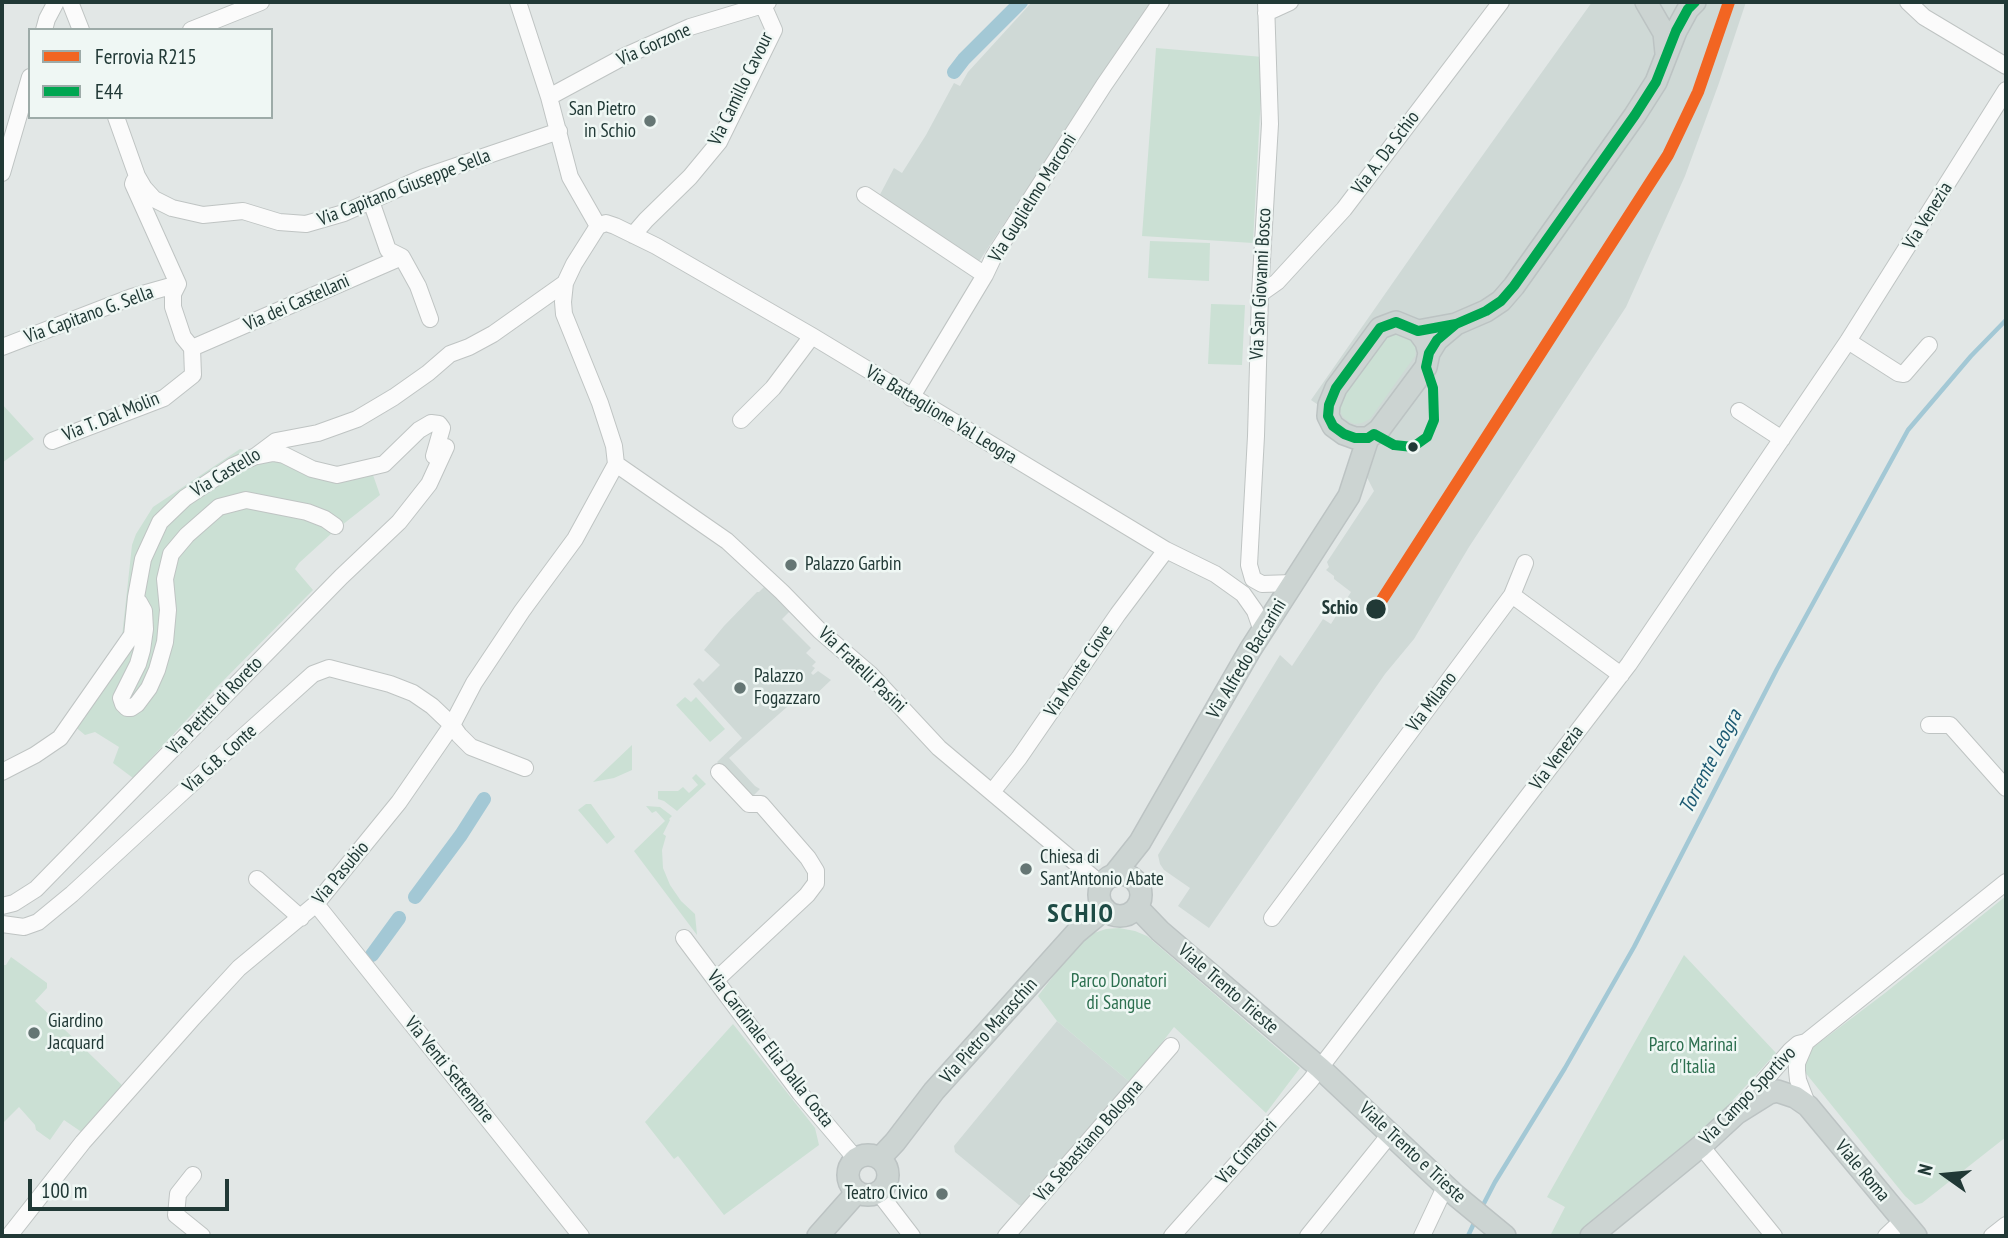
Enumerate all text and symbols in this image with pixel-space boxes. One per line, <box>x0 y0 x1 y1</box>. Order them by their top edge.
street label: Via Gorzone <box>614 19 694 71</box>
legend <box>28 28 273 119</box>
street label: Via Camillo Cavour <box>704 29 778 149</box>
text: Ferrovia R215 <box>95 43 197 70</box>
text: E44 <box>95 78 123 105</box>
place label: San Pietro in Schio <box>569 99 636 143</box>
street label: Via A. Da Schio <box>1347 107 1425 199</box>
marker: San Pietro in Schio <box>642 113 658 129</box>
street label: Via Guglielmo Marconi <box>984 129 1082 267</box>
street label: Via Capitano Giuseppe Sella <box>314 145 494 231</box>
street label: Via Venezia <box>1898 178 1958 254</box>
street label: Via San Giovanni Bosco <box>1246 207 1276 361</box>
street label: Via dei Castellani <box>241 270 353 336</box>
street label: Via Capitano G. Sella <box>21 281 157 349</box>
street label: Via Battaglione Val Leogra <box>861 361 1021 469</box>
street label: Via T. Dal Molin <box>59 387 163 447</box>
unlabelled marker <box>1406 440 1420 454</box>
street label: Via Castello <box>187 443 265 503</box>
place label: Palazzo Garbin <box>805 554 901 576</box>
marker: Palazzo Garbin <box>783 557 799 573</box>
street label: Via Alfredo Baccarini <box>1202 595 1292 723</box>
marker: Schio <box>1364 597 1388 621</box>
place label: Schio <box>1322 598 1358 620</box>
street label: Via Monte Ciove <box>1040 621 1118 721</box>
street label: Via Fratelli Pasini <box>813 622 911 718</box>
street label: Via Petitti di Roreto <box>162 652 268 760</box>
place label: Palazzo Fogazzaro <box>754 666 821 710</box>
street label: Via Milano <box>1402 667 1462 737</box>
marker: Palazzo Fogazzaro <box>732 680 748 696</box>
water label: Torrente Leogra <box>1674 706 1748 818</box>
street label: Via G.B. Conte <box>178 720 262 798</box>
street label: Via Venezia <box>1525 721 1589 795</box>
street label: Via Pasubio <box>308 837 374 909</box>
place label: Chiesa di Sant'Antonio Abate <box>1040 847 1164 891</box>
marker: Chiesa di Sant'Antonio Abate <box>1018 861 1034 877</box>
district label: SCHIO <box>1048 899 1114 931</box>
street label: Viale Trento Trieste <box>1173 939 1283 1039</box>
street label: Via Cardinale Elia Dalla Costa <box>702 966 838 1132</box>
park label: Parco Donatori di Sangue <box>1071 971 1167 1015</box>
street label: Via Pietro Maraschin <box>936 973 1042 1089</box>
place label: Giardino Jacquard <box>48 1011 104 1055</box>
street label: Via Venti Settembre <box>399 1012 499 1128</box>
marker: Giardino Jacquard <box>26 1025 42 1041</box>
park label: Parco Marinai d'Italia <box>1649 1035 1737 1079</box>
street label: Via Campo Sportivo <box>1695 1042 1801 1150</box>
street label: Via Sebastiano Bologna <box>1030 1075 1148 1207</box>
street label: Viale Trento e Trieste <box>1354 1098 1470 1208</box>
street label: Via Cimatori <box>1212 1115 1282 1189</box>
street label: Viale Roma <box>1830 1136 1894 1206</box>
north arrow <box>1910 1140 1980 1210</box>
text: N <box>1912 1162 1938 1178</box>
scale bar <box>32 1164 233 1208</box>
text: 100 m <box>41 1177 87 1204</box>
place label: Teatro Civico <box>844 1183 928 1205</box>
marker: Teatro Civico <box>934 1186 950 1202</box>

